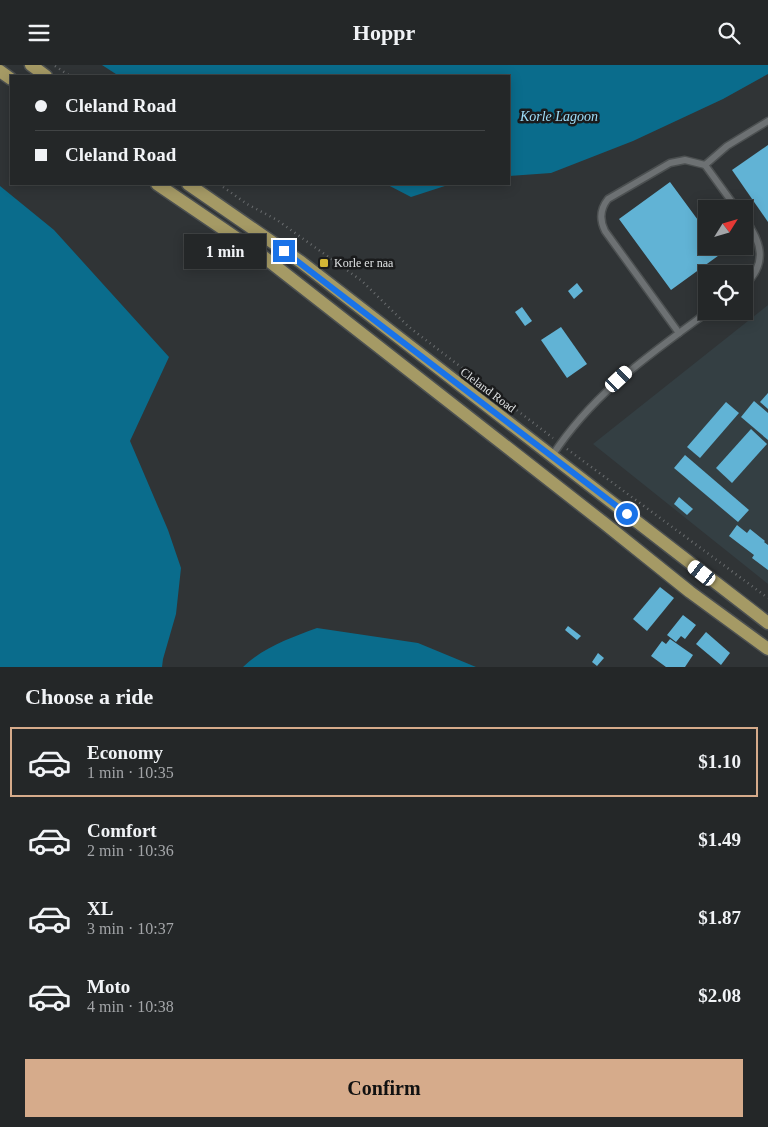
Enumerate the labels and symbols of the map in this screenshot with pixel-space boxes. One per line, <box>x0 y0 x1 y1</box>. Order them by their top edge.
water label: Korle Lagoon <box>519 109 598 124</box>
north arrow <box>698 200 752 255</box>
callout: 1 min <box>184 233 266 269</box>
route end <box>273 240 295 262</box>
place label: Korle er naa <box>334 256 394 270</box>
marker: Korle er naa <box>318 257 330 269</box>
car <box>602 363 635 395</box>
street label: Cleland Road <box>458 365 518 415</box>
route start <box>616 503 638 525</box>
car <box>685 558 718 588</box>

